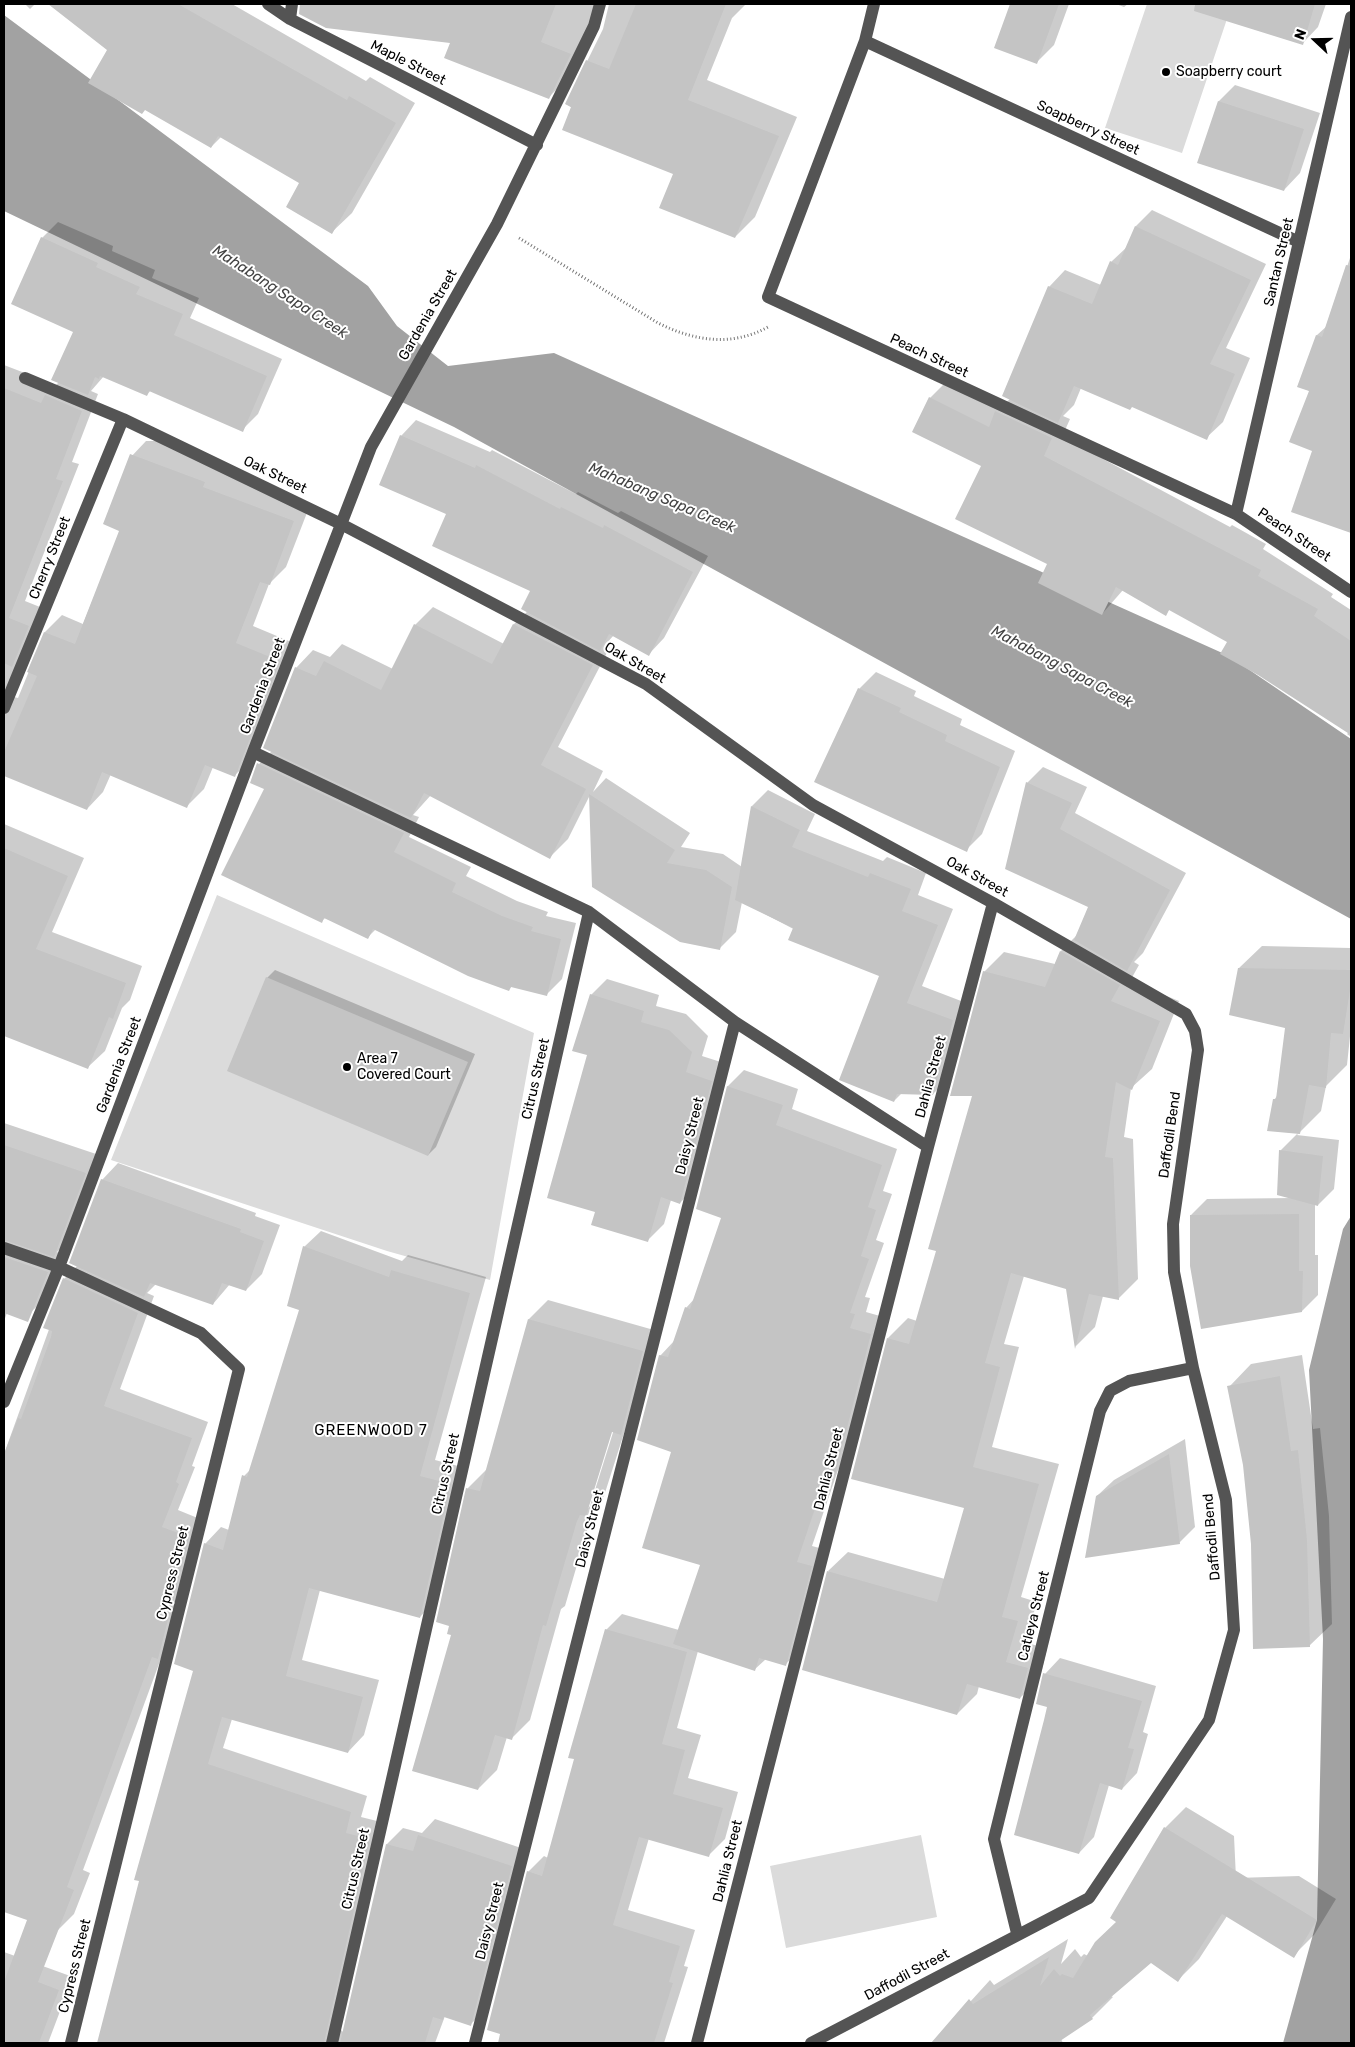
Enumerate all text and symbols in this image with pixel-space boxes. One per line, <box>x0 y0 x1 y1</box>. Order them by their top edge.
north arrow <box>1290 15 1340 65</box>
text: N <box>1291 27 1310 42</box>
street label: Maple Street <box>368 37 448 89</box>
place label: Soapberry court <box>1176 64 1282 80</box>
marker: Soapberry court <box>1160 66 1172 78</box>
street label: Soapberry Street <box>1034 97 1142 159</box>
street label: Santan Street <box>1261 216 1297 308</box>
water label: Mahabang Sapa Creek <box>209 241 351 343</box>
street label: Gardenia Street <box>395 267 461 363</box>
street label: Peach Street <box>887 331 971 381</box>
street label: Oak Street <box>241 452 309 498</box>
water label: Mahabang Sapa Creek <box>586 459 738 537</box>
street label: Peach Street <box>1254 504 1334 566</box>
street label: Cherry Street <box>26 514 74 602</box>
water label: Mahabang Sapa Creek <box>988 622 1136 712</box>
street label: Gardenia Street <box>237 635 289 737</box>
street label: Oak Street <box>601 639 669 687</box>
street label: Oak Street <box>943 853 1011 901</box>
street label: Gardenia Street <box>93 1014 145 1116</box>
street label: Dahlia Street <box>912 1034 950 1120</box>
street label: Citrus Street <box>518 1037 554 1121</box>
place label: Area 7 Covered Court <box>357 1051 451 1084</box>
marker: Area 7 Covered Court <box>341 1061 353 1073</box>
street label: Daffodil Bend <box>1156 1091 1184 1179</box>
street label: Daisy Street <box>672 1096 708 1176</box>
district label: GREENWOOD 7 <box>313 1422 429 1440</box>
street label: Dahlia Street <box>811 1426 847 1512</box>
street label: Citrus Street <box>428 1432 464 1516</box>
street label: Daisy Street <box>572 1489 608 1569</box>
street label: Daffodil Bend <box>1200 1493 1224 1581</box>
street label: Cypress Street <box>153 1524 193 1622</box>
street label: Catleya Street <box>1015 1569 1053 1663</box>
street label: Dahlia Street <box>710 1818 746 1904</box>
street label: Citrus Street <box>338 1827 374 1911</box>
street label: Daisy Street <box>472 1881 508 1961</box>
street label: Cypress Street <box>55 1917 95 2015</box>
street label: Daffodil Street <box>862 1946 952 2004</box>

